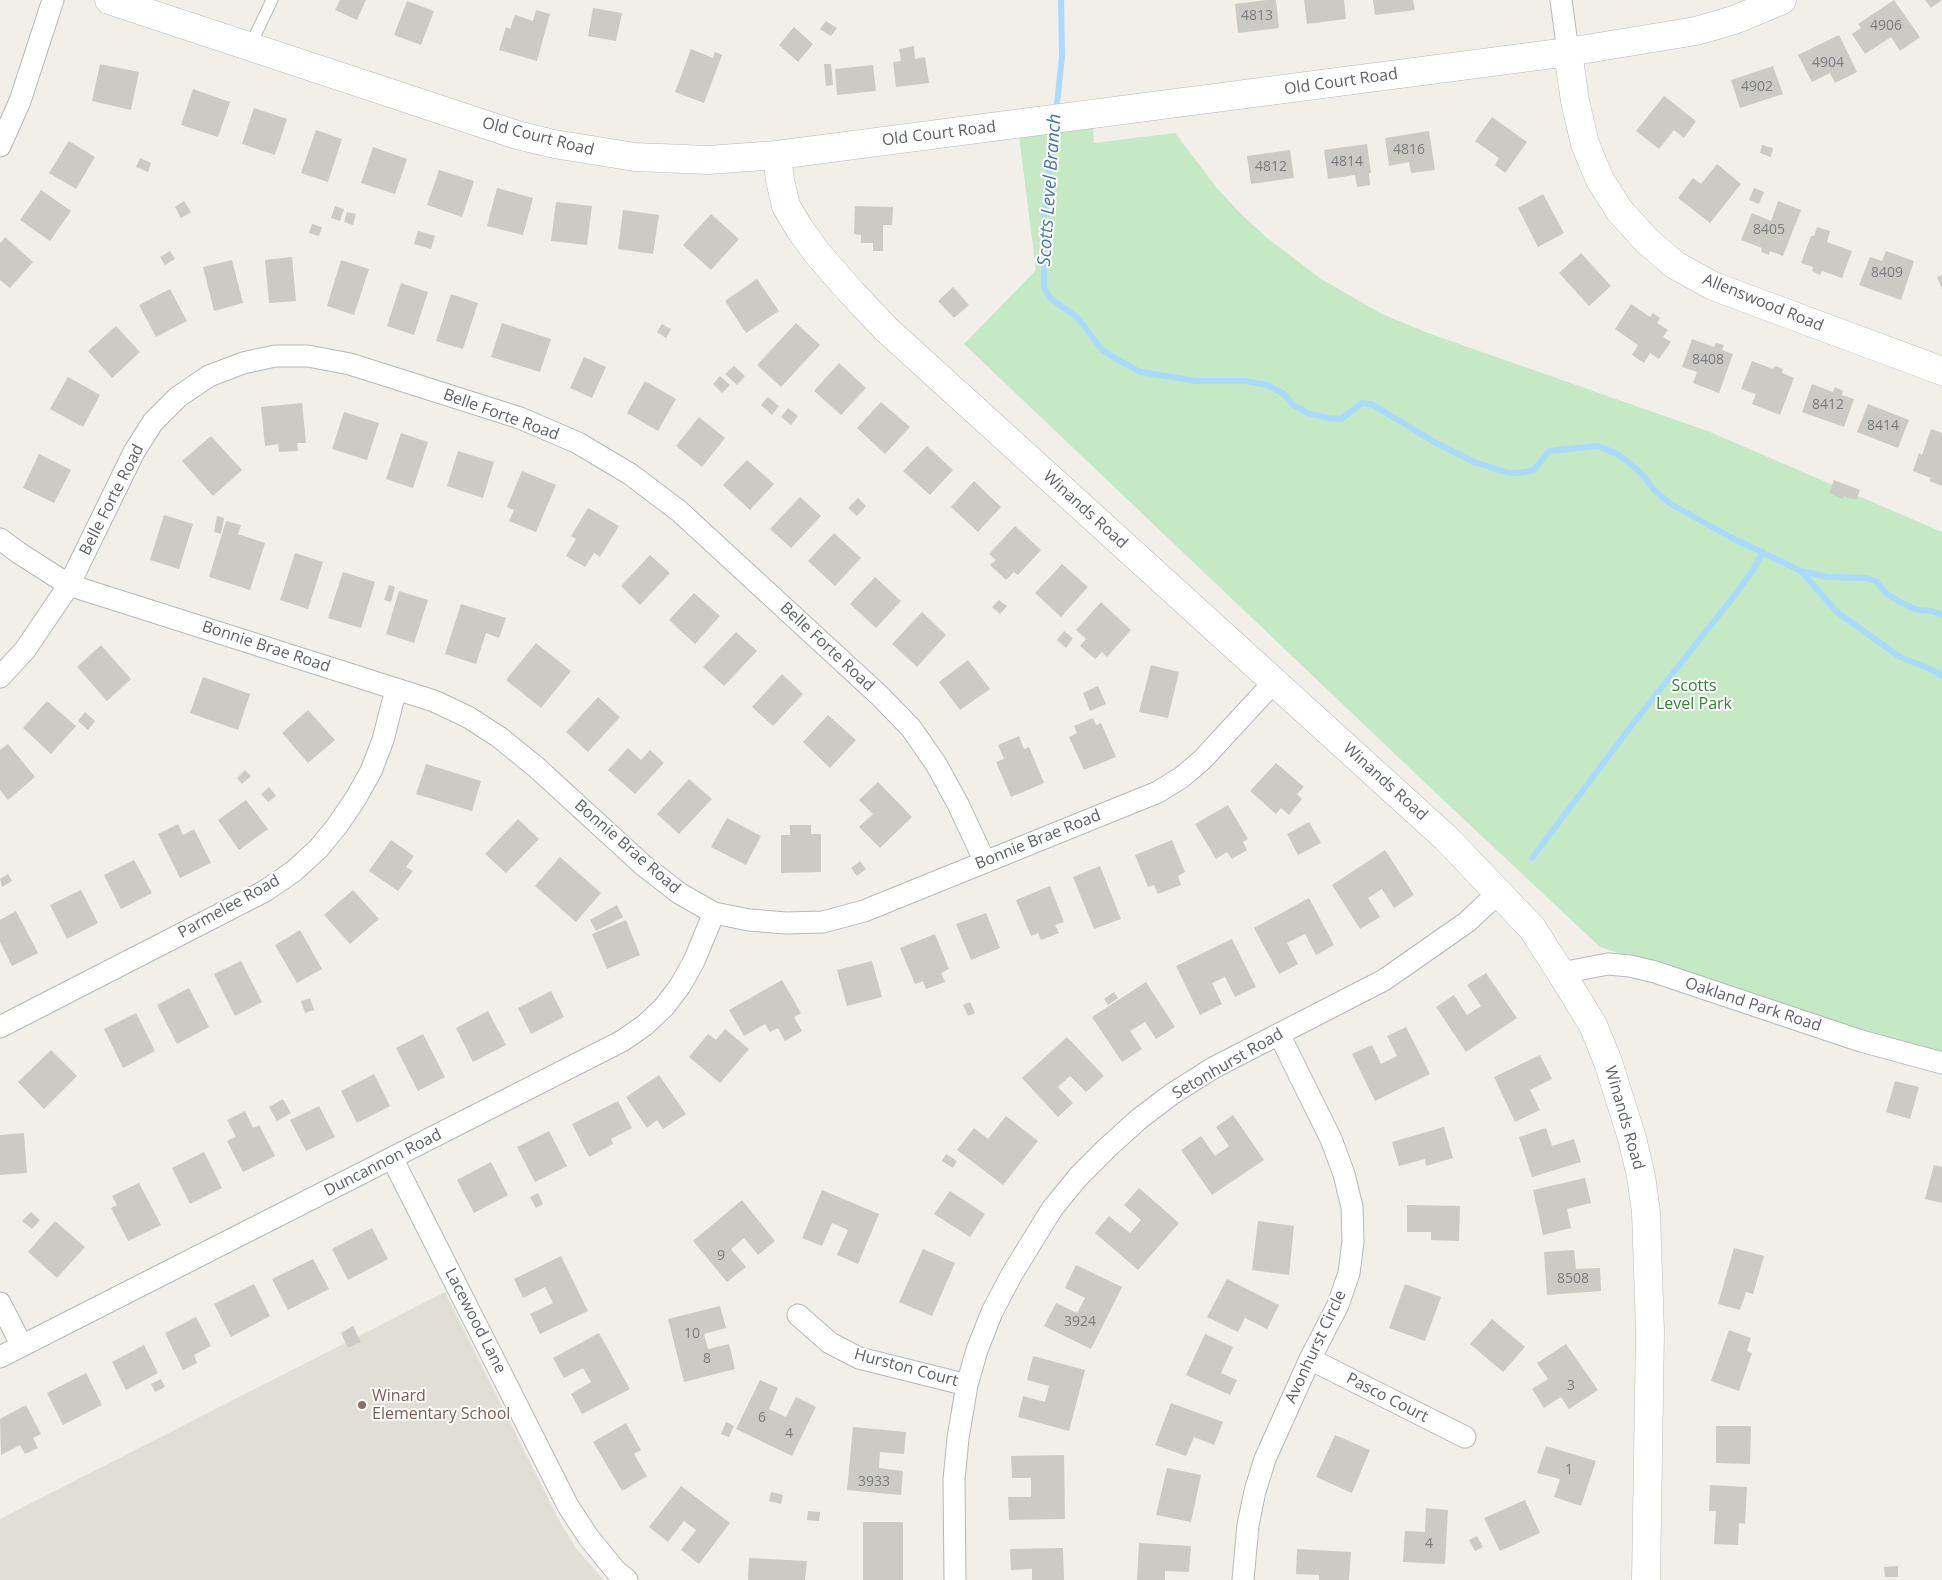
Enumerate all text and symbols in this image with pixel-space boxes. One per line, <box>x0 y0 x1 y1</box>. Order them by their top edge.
house number: 4813 <box>1241 8 1273 24</box>
house number: 4906 <box>1870 18 1902 34</box>
house number: 4904 <box>1812 55 1844 71</box>
street label: Old Court Road <box>1283 65 1399 99</box>
house number: 4902 <box>1741 79 1773 95</box>
water label: Scotts Level Branch <box>1034 113 1066 267</box>
street label: Old Court Road <box>480 114 596 160</box>
street label: Old Court Road <box>881 117 997 151</box>
house number: 4816 <box>1393 142 1425 158</box>
house number: 4814 <box>1331 154 1363 170</box>
house number: 4812 <box>1255 159 1287 175</box>
house number: 8405 <box>1753 222 1785 238</box>
house number: 8409 <box>1871 265 1903 281</box>
street label: Allenswood Road <box>1700 270 1826 336</box>
house number: 8408 <box>1692 352 1724 368</box>
street label: Belle Forte Road <box>440 385 562 445</box>
house number: 8412 <box>1812 397 1844 413</box>
house number: 8414 <box>1867 418 1899 434</box>
street label: Belle Forte Road <box>76 441 148 559</box>
street label: Winands Road <box>1039 467 1131 553</box>
street label: Belle Forte Road <box>776 598 878 696</box>
street label: Bonnie Brae Road <box>199 617 333 677</box>
park label: Scotts Level Park <box>1656 676 1732 714</box>
street label: Winands Road <box>1339 739 1431 825</box>
street label: Bonnie Brae Road <box>570 796 684 898</box>
street label: Bonnie Brae Road <box>972 806 1104 874</box>
street label: Parmelee Road <box>175 871 283 943</box>
street label: Oakland Park Road <box>1682 974 1824 1036</box>
street label: Setonhurst Road <box>1169 1025 1287 1103</box>
street label: Winands Road <box>1600 1064 1648 1172</box>
street label: Duncannon Road <box>321 1125 445 1201</box>
house number: 9 <box>717 1248 725 1264</box>
street label: Lacewood Lane <box>440 1265 510 1377</box>
house number: 8508 <box>1557 1271 1589 1287</box>
street label: Avonhurst Circle <box>1281 1287 1351 1407</box>
house number: 3924 <box>1064 1314 1096 1330</box>
house number: 10 <box>684 1326 700 1342</box>
street label: Hurston Court <box>852 1345 960 1391</box>
house number: 8 <box>703 1351 711 1367</box>
street label: Pasco Court <box>1343 1369 1431 1427</box>
house number: 3 <box>1567 1378 1575 1394</box>
place label: Winard Elementary School <box>372 1386 510 1424</box>
marker: Winard Elementary School <box>356 1399 368 1411</box>
house number: 6 <box>758 1410 766 1426</box>
house number: 4 <box>785 1426 793 1442</box>
house number: 1 <box>1565 1462 1573 1478</box>
house number: 3933 <box>858 1474 890 1490</box>
house number: 4 <box>1425 1536 1433 1552</box>

